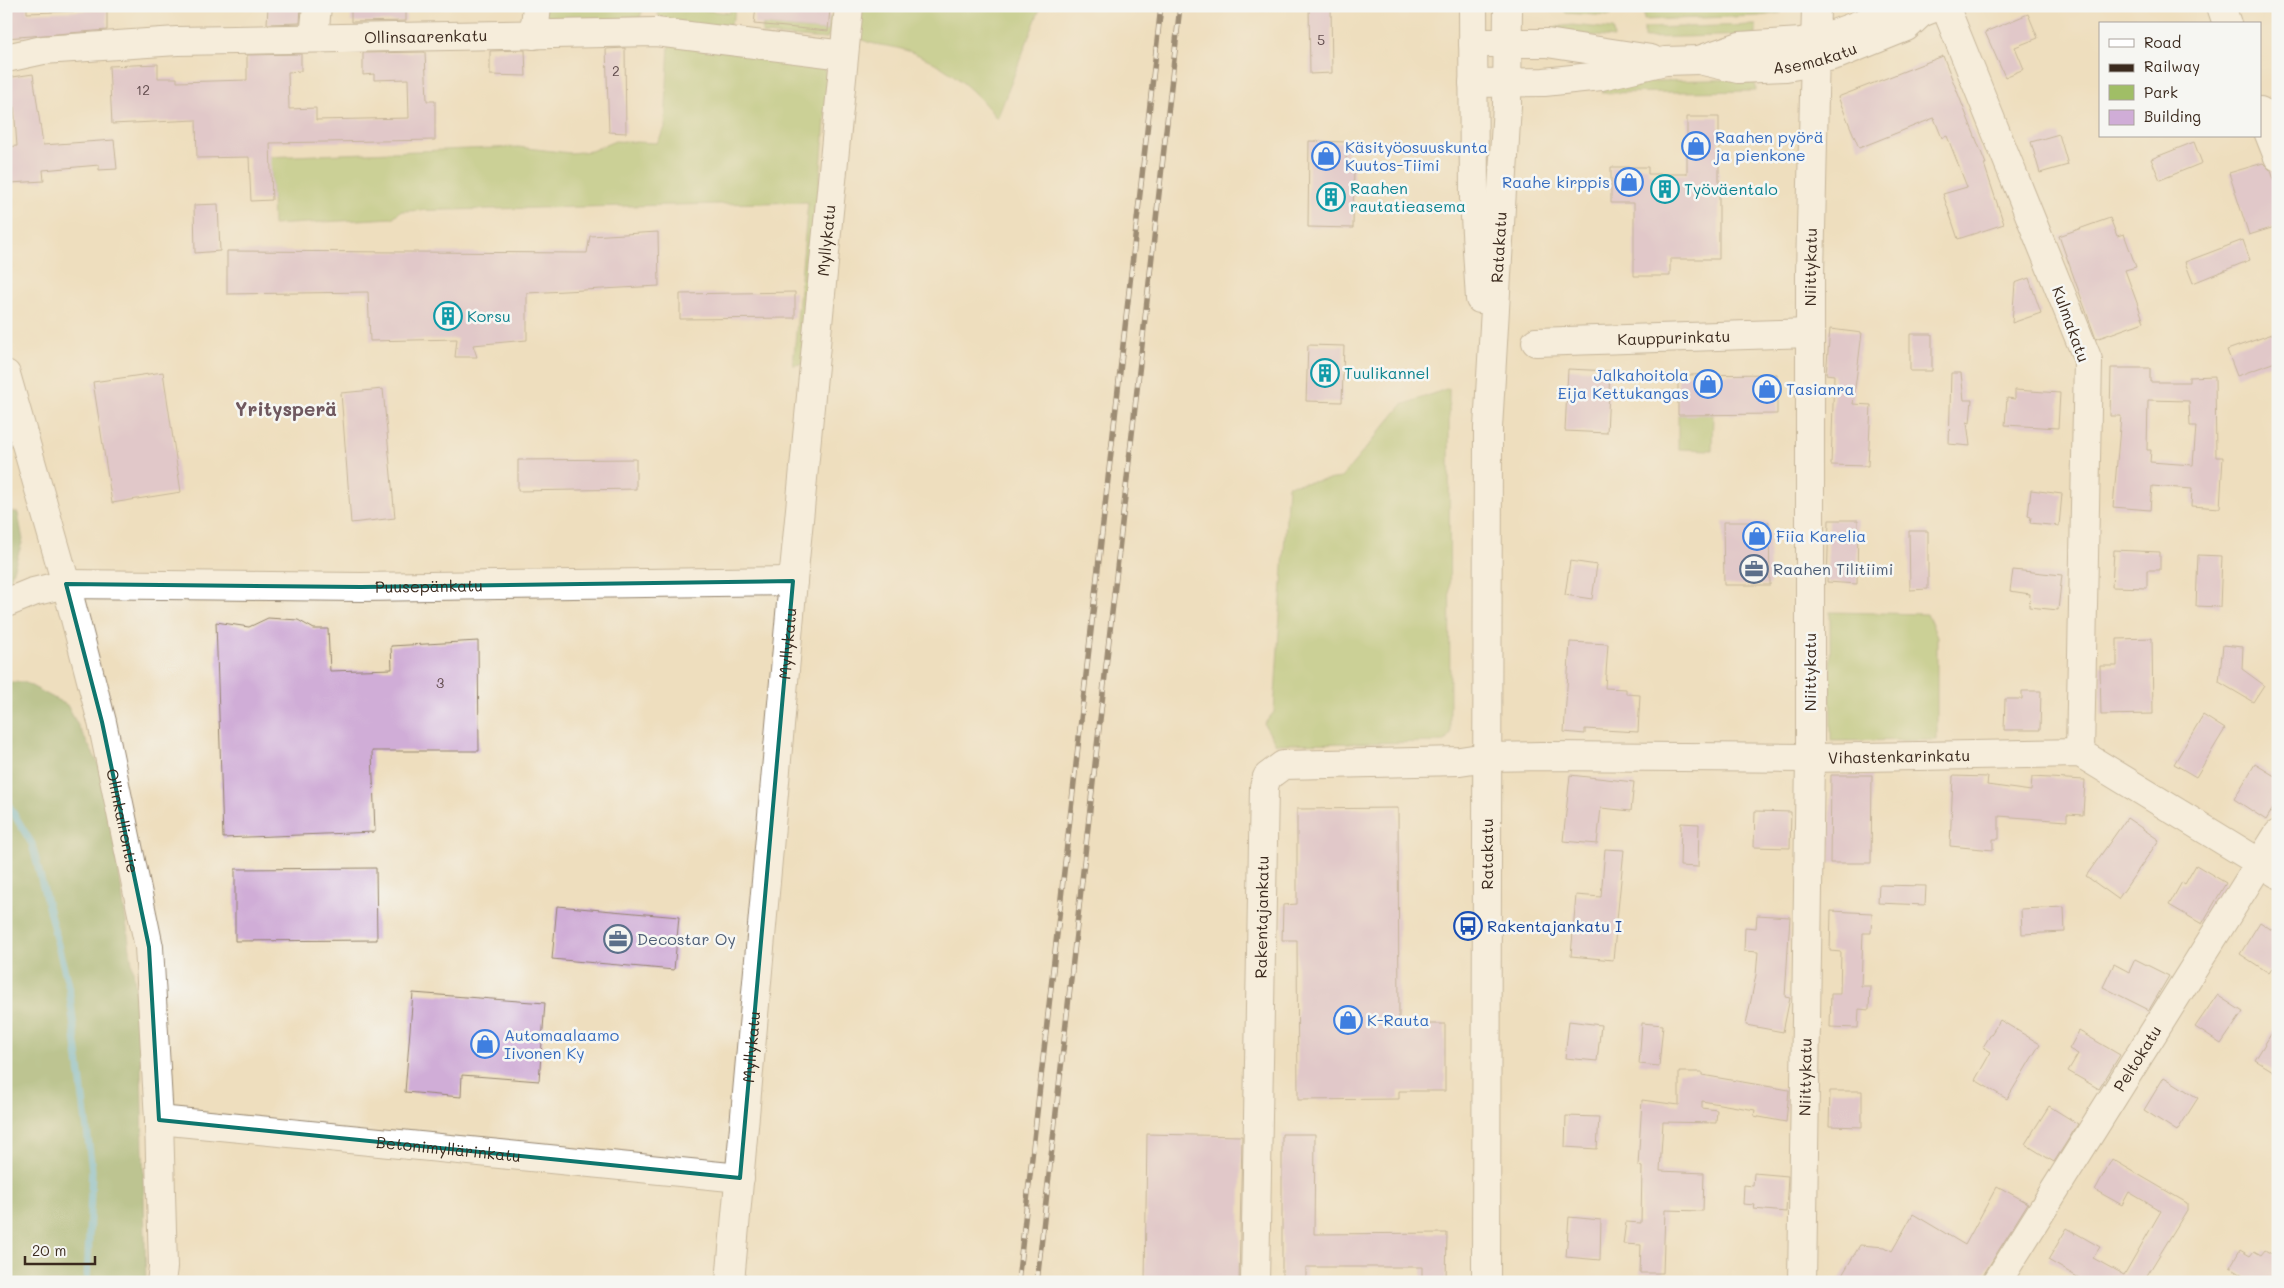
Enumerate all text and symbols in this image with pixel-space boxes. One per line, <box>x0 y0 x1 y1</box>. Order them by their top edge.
legend <box>2099 22 2262 138</box>
street label: Ollinsaarenkatu <box>364 24 488 47</box>
house number: 5 <box>1317 30 1325 49</box>
text: Road <box>2144 32 2181 52</box>
street label: Asemakatu <box>1773 37 1860 78</box>
text: Railway <box>2144 56 2200 76</box>
house number: 2 <box>612 61 620 80</box>
house number: 12 <box>136 80 150 99</box>
text: Park <box>2144 82 2178 102</box>
text: Building <box>2144 106 2201 126</box>
place label: Raahen pyörä ja pienkone <box>1713 126 1824 165</box>
shop icon: Raahen pyörä ja pienkone <box>1681 131 1711 161</box>
place label: Käsityöosuuskunta Kuutos-Tiimi <box>1345 136 1488 175</box>
shop icon: Käsityöosuuskunta Kuutos-Tiimi <box>1311 141 1341 171</box>
shop icon: Raahe kirppis <box>1614 167 1644 197</box>
place label: Raahe kirppis <box>1502 171 1610 192</box>
building icon: Työväentalo <box>1650 174 1680 204</box>
place label: Raahen rautatieasema <box>1350 177 1466 216</box>
place label: Työväentalo <box>1684 178 1778 199</box>
building icon: Raahen rautatieasema <box>1316 182 1346 212</box>
street label: Myllykatu <box>812 204 840 277</box>
street label: Ratakatu <box>1486 211 1511 284</box>
street label: Niittykatu <box>1799 228 1821 306</box>
street label: Kulmakatu <box>2048 283 2095 365</box>
building icon: Korsu <box>433 301 463 331</box>
place label: Korsu <box>467 305 511 326</box>
street label: Kauppurinkatu <box>1617 325 1731 349</box>
building icon: Tuulikannel <box>1310 358 1340 388</box>
place label: Tuulikannel <box>1344 362 1429 383</box>
place label: Jalkahoitola Eija Kettukangas <box>1558 364 1689 403</box>
shop icon: Jalkahoitola Eija Kettukangas <box>1693 369 1723 399</box>
shop icon: Tasianra <box>1752 374 1782 404</box>
place label: Tasianra <box>1786 378 1854 399</box>
district label: Yritysperä <box>235 396 337 421</box>
shop icon: Fiia Karelia <box>1742 521 1772 551</box>
place label: Fiia Karelia <box>1776 525 1866 546</box>
office icon: Raahen Tilitiimi <box>1739 554 1769 584</box>
place label: Raahen Tilitiimi <box>1773 558 1893 579</box>
street label: Puusepänkatu <box>375 574 483 597</box>
street label: Myllykatu <box>773 607 801 680</box>
street label: Niittykatu <box>1799 633 1820 711</box>
house number: 3 <box>436 673 444 692</box>
street label: Vihastenkarinkatu <box>1828 744 1970 768</box>
street label: Ollinkalliontie <box>102 767 144 875</box>
street label: Ratakatu <box>1476 818 1497 890</box>
street label: Rakentajankatu <box>1250 855 1273 979</box>
bus stop icon: Rakentajankatu I <box>1453 911 1483 941</box>
place label: Rakentajankatu I <box>1487 915 1622 936</box>
office icon: Decostar Oy <box>603 924 633 954</box>
place label: Decostar Oy <box>637 928 736 949</box>
shop icon: K-Rauta <box>1333 1005 1363 1035</box>
place label: K-Rauta <box>1367 1009 1429 1030</box>
street label: Myllykatu <box>737 1010 764 1084</box>
street label: Peltokatu <box>2108 1021 2166 1095</box>
place label: Automaalaamo Iivonen Ky <box>504 1024 619 1063</box>
shop icon: Automaalaamo Iivonen Ky <box>470 1029 500 1059</box>
street label: Niittykatu <box>1794 1038 1816 1116</box>
street label: Betonimyllärinkatu <box>375 1131 522 1166</box>
scale bar <box>25 1233 95 1265</box>
text: 20 m <box>32 1240 66 1260</box>

